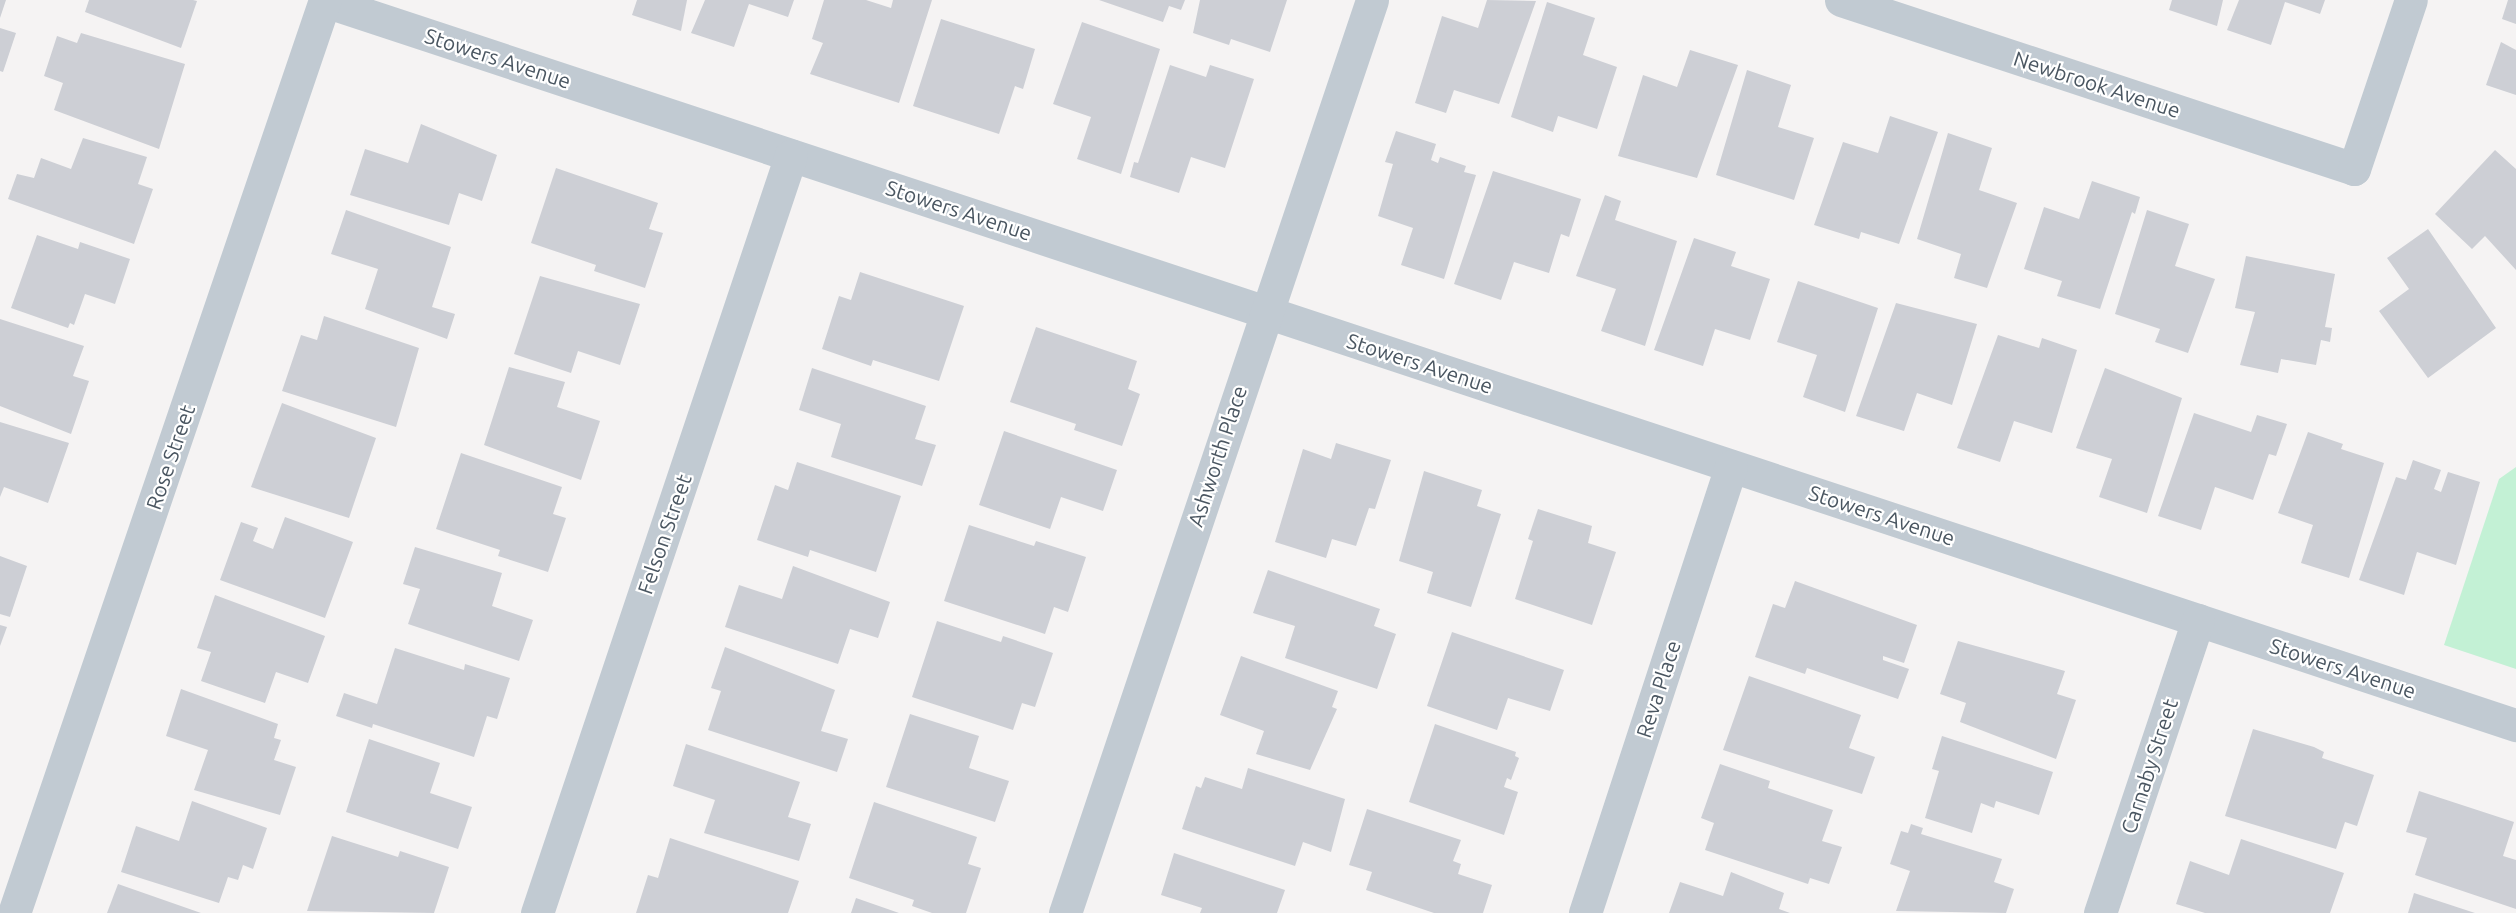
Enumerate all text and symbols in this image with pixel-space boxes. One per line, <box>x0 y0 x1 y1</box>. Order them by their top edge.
street label: Stowers Avenue <box>422 23 574 93</box>
street label: Newbrook Avenue <box>2010 45 2184 123</box>
street label: Stowers Avenue <box>883 175 1035 245</box>
street label: Stowers Avenue <box>1344 328 1496 398</box>
street label: Ashworth Place <box>1182 382 1252 530</box>
street label: Rose Street <box>140 401 200 513</box>
street label: Felson Street <box>632 471 696 597</box>
street label: Stowers Avenue <box>1806 480 1958 550</box>
street label: Stowers Avenue <box>2267 633 2419 703</box>
street label: Reva Place <box>1630 637 1686 741</box>
street label: Carnaby Street <box>2115 695 2183 837</box>

